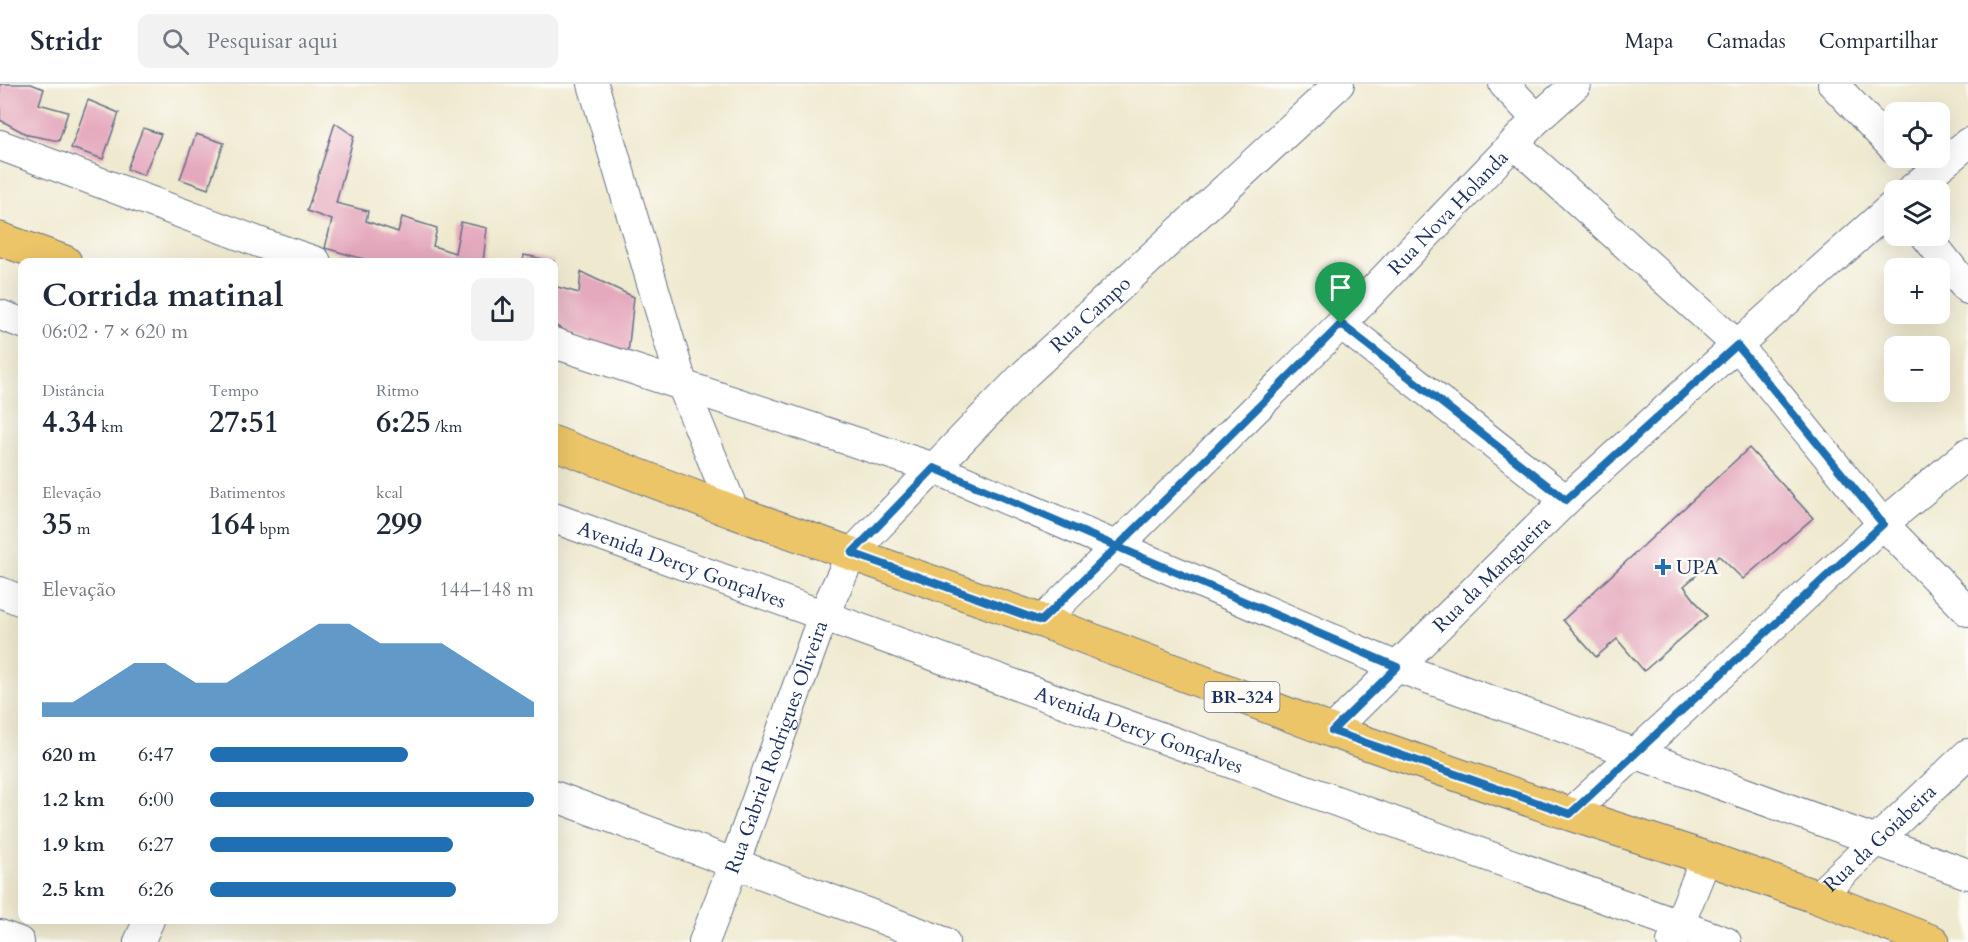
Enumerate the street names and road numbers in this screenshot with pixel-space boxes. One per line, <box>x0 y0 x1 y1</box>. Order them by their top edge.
street label: Rua Nova Holanda <box>1382 144 1514 281</box>
street label: Rua Campo <box>1044 270 1137 358</box>
street label: Rua da Mangueira <box>1427 510 1557 638</box>
street label: Avenida Dercy Gonçalves <box>574 515 790 615</box>
street label: Rua Gabriel Rodrigues Oliveira <box>719 617 834 878</box>
street label: Avenida Dercy Gonçalves <box>1031 680 1247 780</box>
road number: BR-324 <box>1204 682 1280 712</box>
street label: Rua da Goiabeira <box>1818 778 1942 898</box>

